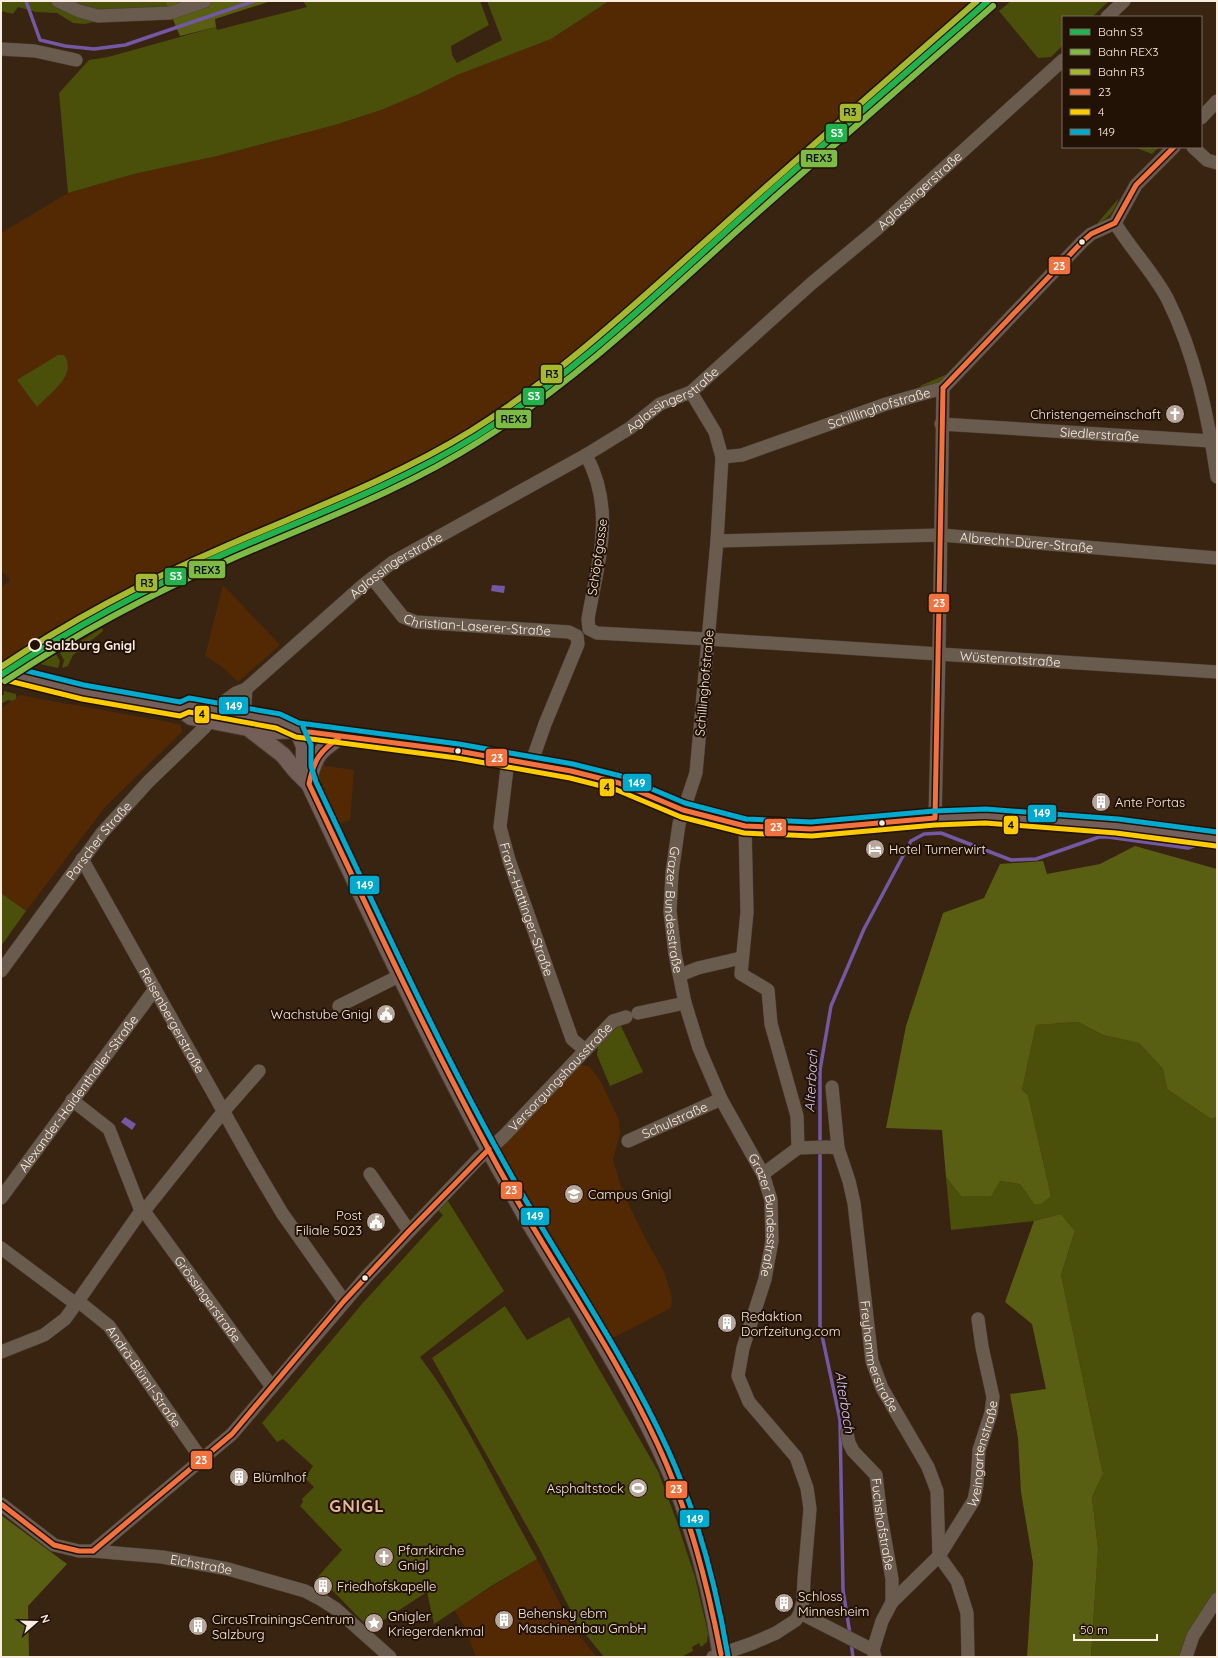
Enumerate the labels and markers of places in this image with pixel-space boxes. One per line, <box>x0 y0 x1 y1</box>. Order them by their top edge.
unlabelled marker <box>1077 237 1087 247</box>
church icon: Christengemeinschaft <box>1164 403 1186 425</box>
place label: Christengemeinschaft <box>1030 406 1161 422</box>
place label: Salzburg Gnigl <box>45 637 136 653</box>
marker: Salzburg Gnigl <box>28 638 42 652</box>
unlabelled marker <box>453 746 463 756</box>
building icon: Ante Portas <box>1090 791 1112 813</box>
place label: Ante Portas <box>1115 794 1185 810</box>
unlabelled marker <box>877 818 887 828</box>
hotel icon: Hotel Turnerwirt <box>864 838 886 860</box>
place label: Hotel Turnerwirt <box>889 841 986 857</box>
public building icon: Wachstube Gnigl <box>375 1003 397 1025</box>
place label: Wachstube Gnigl <box>270 1006 372 1022</box>
school or university icon: Campus Gnigl <box>563 1183 585 1205</box>
place label: Campus Gnigl <box>588 1186 672 1202</box>
place label: Post Filiale 5023 <box>296 1207 362 1238</box>
public building icon: Post Filiale 5023 <box>365 1211 387 1233</box>
unlabelled marker <box>360 1273 370 1283</box>
place label: Redaktion Dorfzeitung.com <box>741 1308 841 1339</box>
building icon: Redaktion Dorfzeitung.com <box>716 1312 738 1334</box>
building icon: Blümlhof <box>228 1466 250 1488</box>
place label: Blümlhof <box>253 1469 307 1485</box>
sports icon: Asphaltstock <box>627 1477 649 1499</box>
place label: Asphaltstock <box>547 1480 624 1496</box>
place label: Pfarrkirche Gnigl <box>398 1542 464 1573</box>
church icon: Pfarrkirche Gnigl <box>373 1546 395 1568</box>
building icon: Friedhofskapelle <box>312 1575 334 1597</box>
place label: Friedhofskapelle <box>337 1578 436 1594</box>
place label: Schloss Minnesheim <box>798 1588 869 1619</box>
building icon: Schloss Minnesheim <box>773 1592 795 1614</box>
place label: Behensky ebm Maschinenbau GmbH <box>518 1605 647 1636</box>
place label: Gnigler Kriegerdenkmal <box>388 1608 484 1639</box>
building icon: Behensky ebm Maschinenbau GmbH <box>493 1609 515 1631</box>
place label: CircusTrainingsCentrum Salzburg <box>212 1611 354 1642</box>
place icon: Gnigler Kriegerdenkmal <box>363 1612 385 1634</box>
building icon: CircusTrainingsCentrum Salzburg <box>187 1615 209 1637</box>

